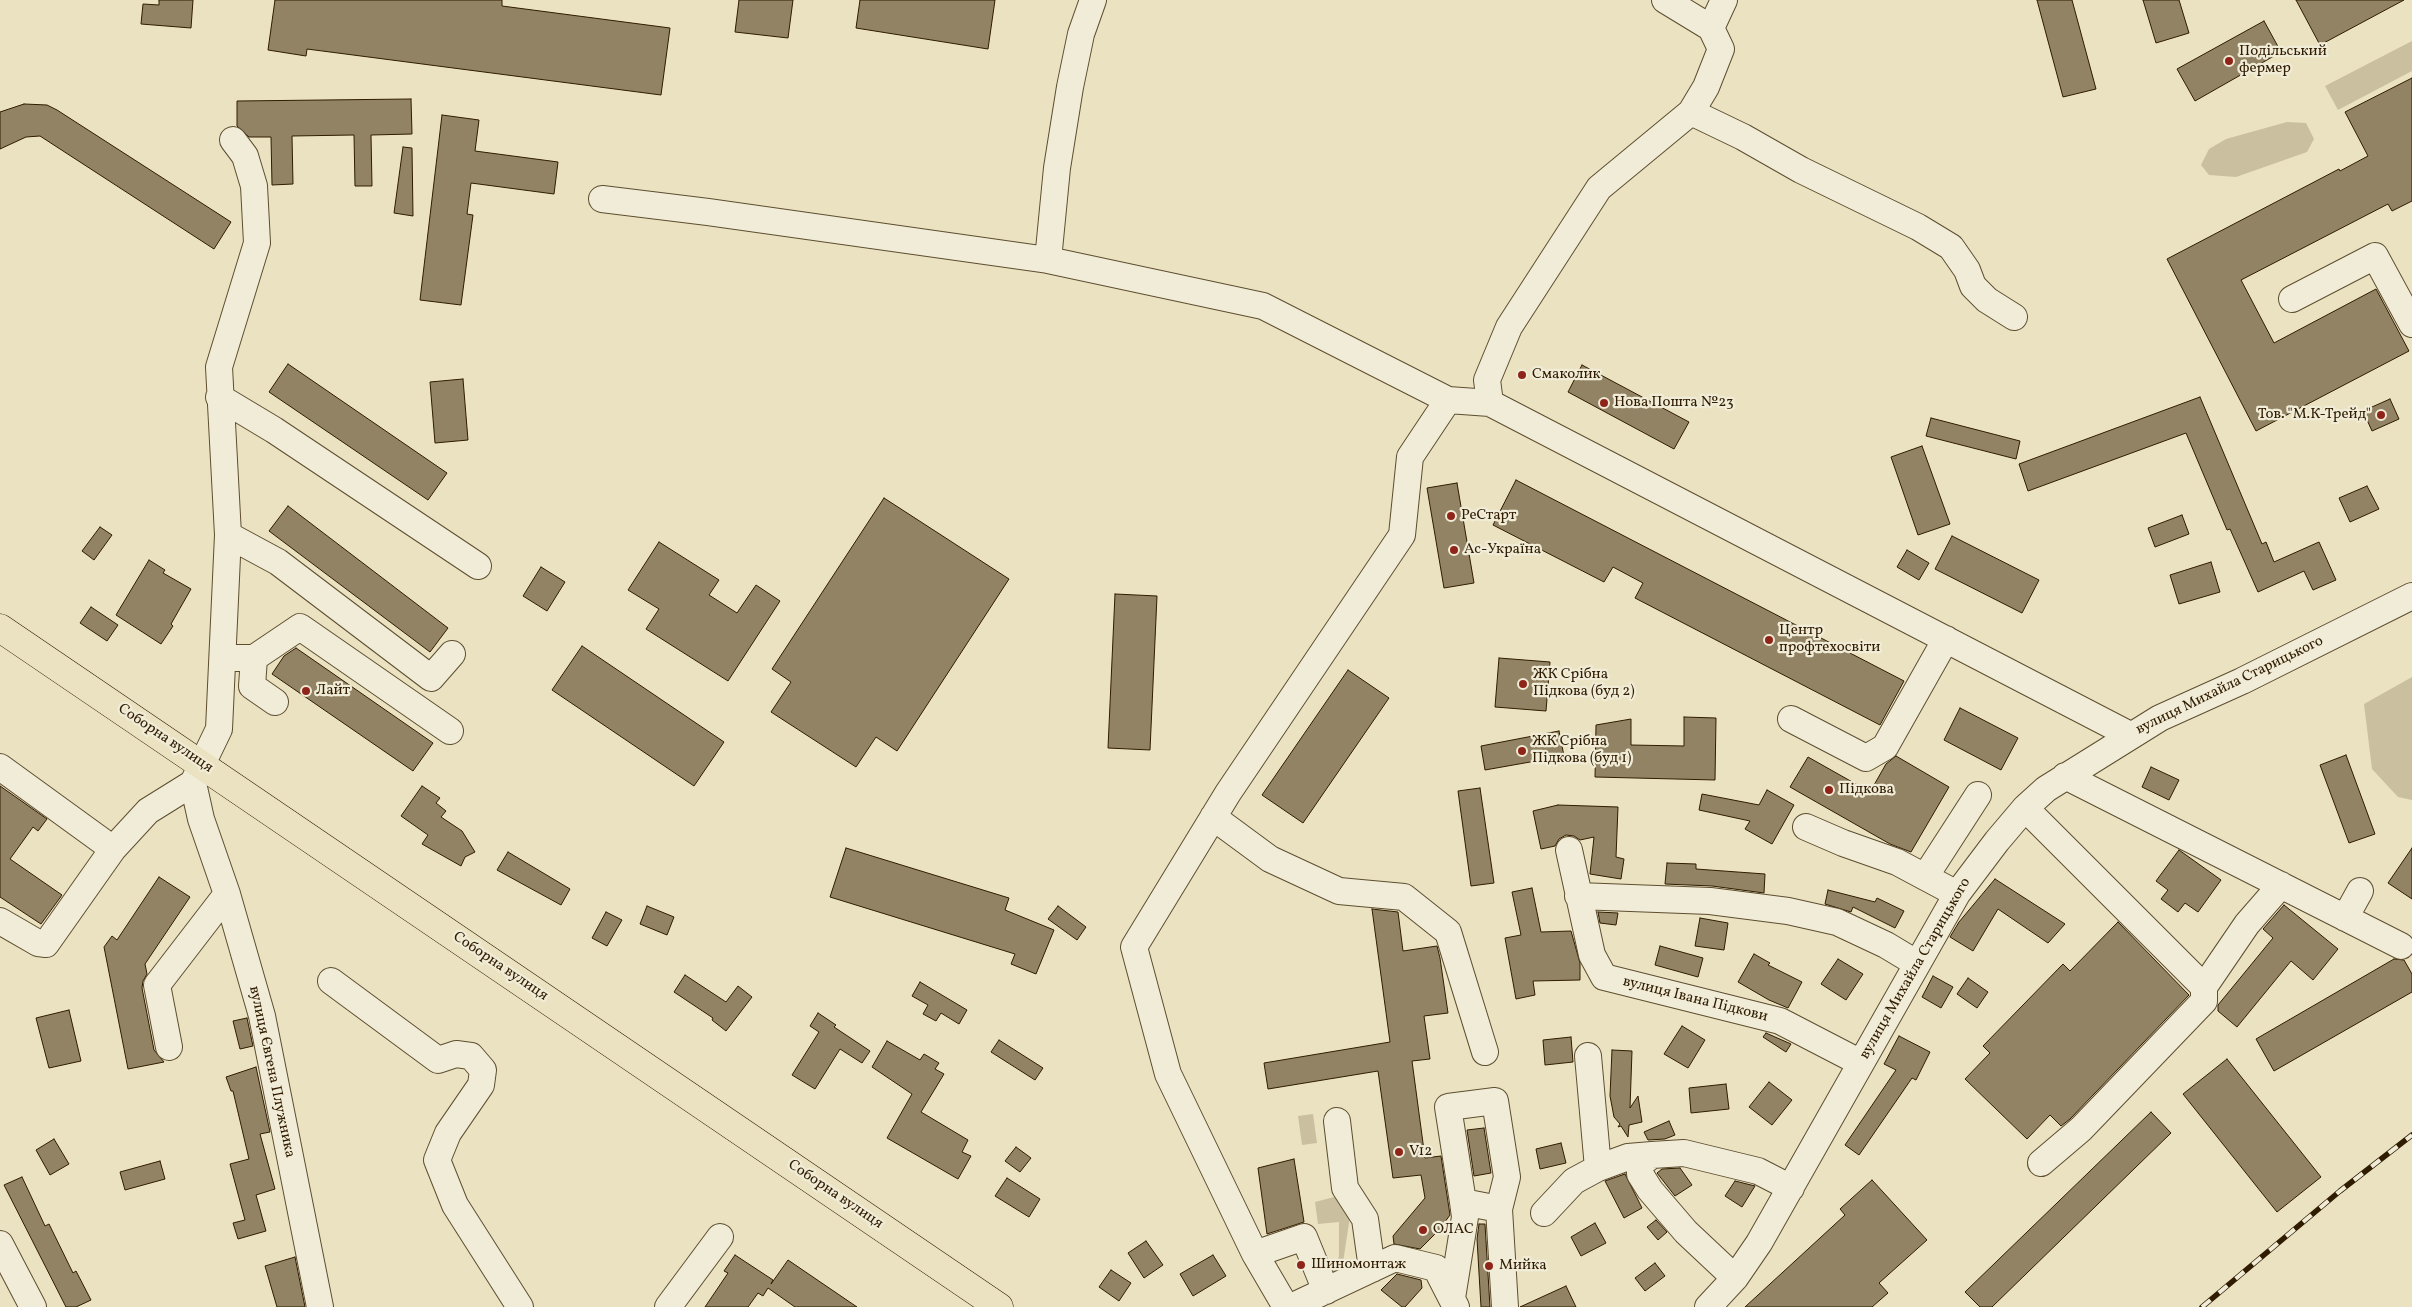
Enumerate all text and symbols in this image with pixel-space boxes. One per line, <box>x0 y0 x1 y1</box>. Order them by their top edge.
place label: Подільський фермер <box>2239 43 2327 78</box>
marker: Подільський фермер <box>2223 55 2235 67</box>
place label: Смаколик <box>1532 366 1601 384</box>
marker: Смаколик <box>1516 369 1528 381</box>
place label: Нова Пошта №23 <box>1614 394 1734 412</box>
marker: Нова Пошта №23 <box>1598 397 1610 409</box>
place label: Тов. "М.К-Трейд" <box>2258 406 2371 424</box>
marker: Тов. "М.К-Трейд" <box>2375 409 2387 421</box>
place label: РеСтарт <box>1461 507 1516 525</box>
marker: РеСтарт <box>1445 510 1457 522</box>
place label: Ас-Україна <box>1464 541 1541 559</box>
marker: Ас-Україна <box>1448 544 1460 556</box>
place label: Центр профтехосвіти <box>1779 622 1880 657</box>
street label: вулиця Михайла Старицького <box>2133 633 2327 739</box>
marker: Центр профтехосвіти <box>1763 634 1775 646</box>
place label: ЖК Срібна Підкова (буд 2) <box>1533 666 1635 701</box>
marker: ЖК Срібна Підкова (буд 2) <box>1517 678 1529 690</box>
place label: Лайт <box>316 682 350 700</box>
marker: Лайт <box>300 685 312 697</box>
street label: Соборна вулиця <box>114 701 216 777</box>
place label: ЖК Срібна Підкова (буд 1) <box>1532 733 1631 768</box>
marker: ЖК Срібна Підкова (буд 1) <box>1516 745 1528 757</box>
place label: Підкова <box>1839 781 1894 799</box>
marker: Підкова <box>1823 784 1835 796</box>
street label: вулиця Михайла Старицького <box>1857 875 1975 1063</box>
street label: Соборна вулиця <box>449 929 551 1005</box>
street label: вулиця Івана Підкови <box>1621 973 1769 1027</box>
street label: вулиця Євгена Плужника <box>244 985 298 1159</box>
place label: V12 <box>1409 1143 1432 1161</box>
marker: V12 <box>1393 1146 1405 1158</box>
street label: Соборна вулиця <box>784 1157 886 1233</box>
place label: ОЛАС <box>1433 1221 1474 1239</box>
marker: ОЛАС <box>1417 1224 1429 1236</box>
place label: Шиномонтаж <box>1311 1256 1406 1274</box>
place label: Мийка <box>1499 1257 1547 1275</box>
marker: Шиномонтаж <box>1295 1259 1307 1271</box>
marker: Мийка <box>1483 1260 1495 1272</box>

